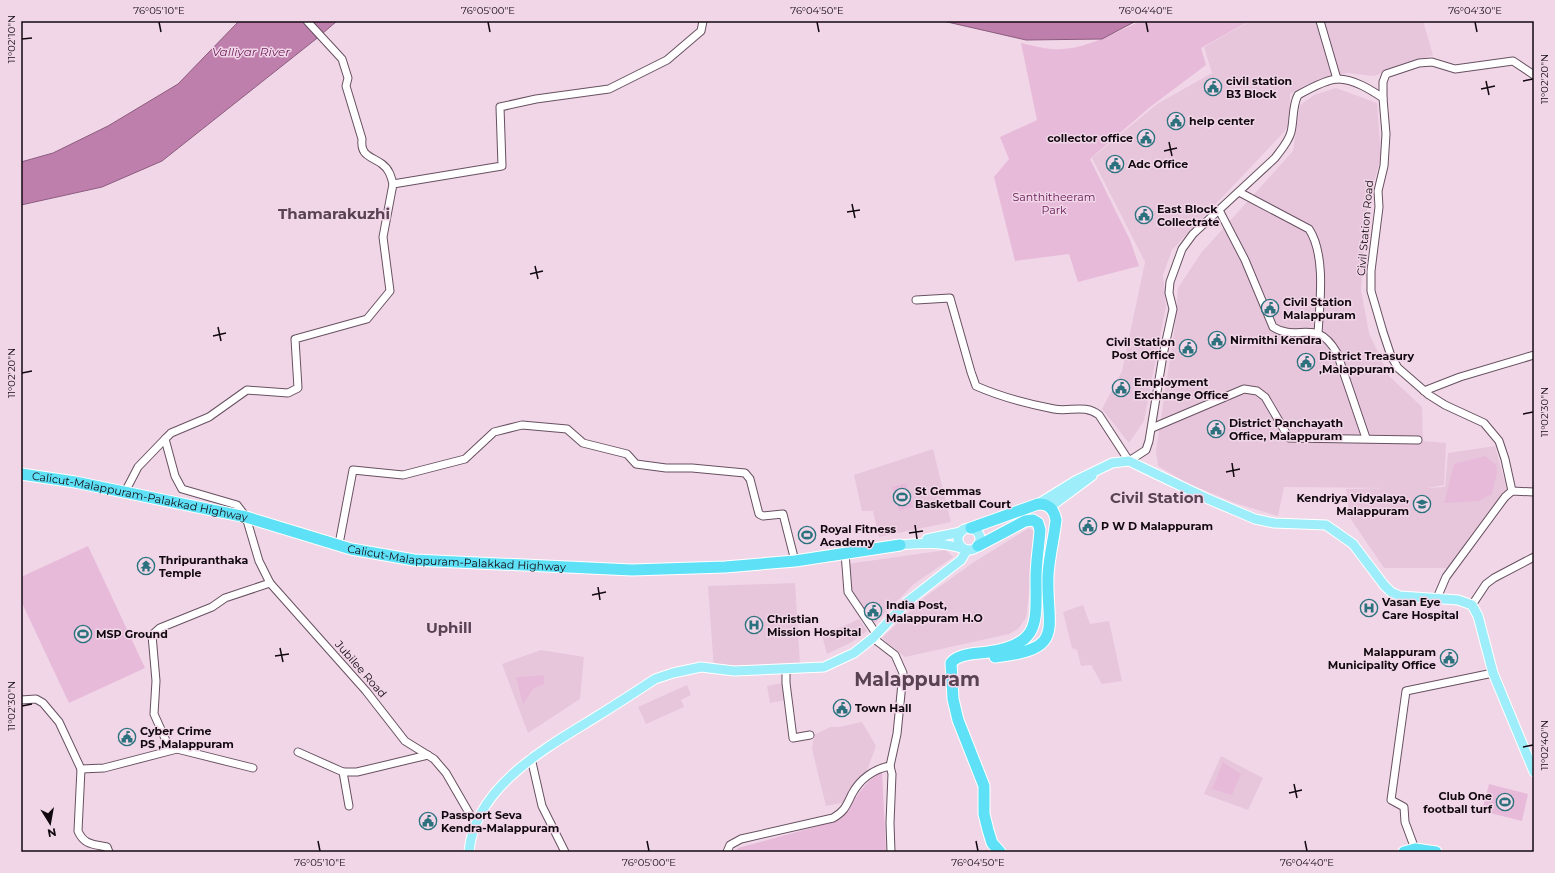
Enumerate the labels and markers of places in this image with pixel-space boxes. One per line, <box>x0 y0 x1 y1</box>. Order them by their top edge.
place label: civil station B3 Block <box>1226 74 1292 101</box>
public building icon: civil station B3 Block <box>1203 77 1223 97</box>
public building icon: help center <box>1166 111 1186 131</box>
place label: help center <box>1189 114 1255 128</box>
public building icon: collector office <box>1136 128 1156 148</box>
place label: collector office <box>1047 131 1133 145</box>
public building icon: Adc Office <box>1105 154 1125 174</box>
place label: Adc Office <box>1127 157 1188 171</box>
place label: East Block Collectrate <box>1157 202 1220 229</box>
public building icon: East Block Collectrate <box>1134 205 1154 225</box>
place label: Civil Station Malappuram <box>1283 295 1356 322</box>
public building icon: Civil Station Malappuram <box>1260 298 1280 318</box>
public building icon: Nirmithi Kendra <box>1207 330 1227 350</box>
place label: Nirmithi Kendra <box>1230 333 1322 347</box>
place label: Civil Station Post Office <box>1106 335 1175 362</box>
public building icon: Civil Station Post Office <box>1178 338 1198 358</box>
place label: District Treasury ,Malappuram <box>1319 349 1415 376</box>
public building icon: District Treasury ,Malappuram <box>1296 352 1316 372</box>
place label: Employment Exchange Office <box>1134 375 1229 402</box>
public building icon: Employment Exchange Office <box>1111 378 1131 398</box>
place label: District Panchayath Office, Malappuram <box>1229 416 1343 443</box>
public building icon: District Panchayath Office, Malappuram <box>1206 419 1226 439</box>
place label: St Gemmas Basketball Court <box>915 484 1011 511</box>
sports icon: St Gemmas Basketball Court <box>892 487 912 507</box>
place label: Kendriya Vidyalaya, Malappuram <box>1296 491 1409 518</box>
school or university icon: Kendriya Vidyalaya, Malappuram <box>1412 494 1432 514</box>
public building icon: P W D Malappuram <box>1078 516 1098 536</box>
place label: P W D Malappuram <box>1101 519 1213 533</box>
place label: Royal Fitness Academy <box>819 522 896 549</box>
sports icon: Royal Fitness Academy <box>797 525 817 545</box>
place label: Thripuranthaka Temple <box>159 553 249 580</box>
temple icon: Thripuranthaka Temple <box>136 556 156 576</box>
place label: Vasan Eye Care Hospital <box>1381 595 1459 622</box>
place label: India Post, Malappuram H.O <box>886 598 983 625</box>
hospital icon: Vasan Eye Care Hospital <box>1359 598 1379 618</box>
public building icon: India Post, Malappuram H.O <box>863 601 883 621</box>
place label: Christian Mission Hospital <box>767 612 861 639</box>
hospital icon: Christian Mission Hospital <box>744 615 764 635</box>
sports icon: MSP Ground <box>73 624 93 644</box>
place label: MSP Ground <box>96 627 168 641</box>
place label: Malappuram Municipality Office <box>1328 645 1436 672</box>
public building icon: Malappuram Municipality Office <box>1439 648 1459 668</box>
public building icon: Town Hall <box>832 698 852 718</box>
place label: Town Hall <box>855 701 912 715</box>
place label: Cyber Crime PS ,Malappuram <box>140 724 234 751</box>
public building icon: Cyber Crime PS ,Malappuram <box>117 727 137 747</box>
place label: Club One football turf <box>1423 789 1493 816</box>
sports icon: Club One football turf <box>1495 792 1515 812</box>
place label: Passport Seva Kendra-Malappuram <box>441 808 559 835</box>
public building icon: Passport Seva Kendra-Malappuram <box>418 811 438 831</box>

